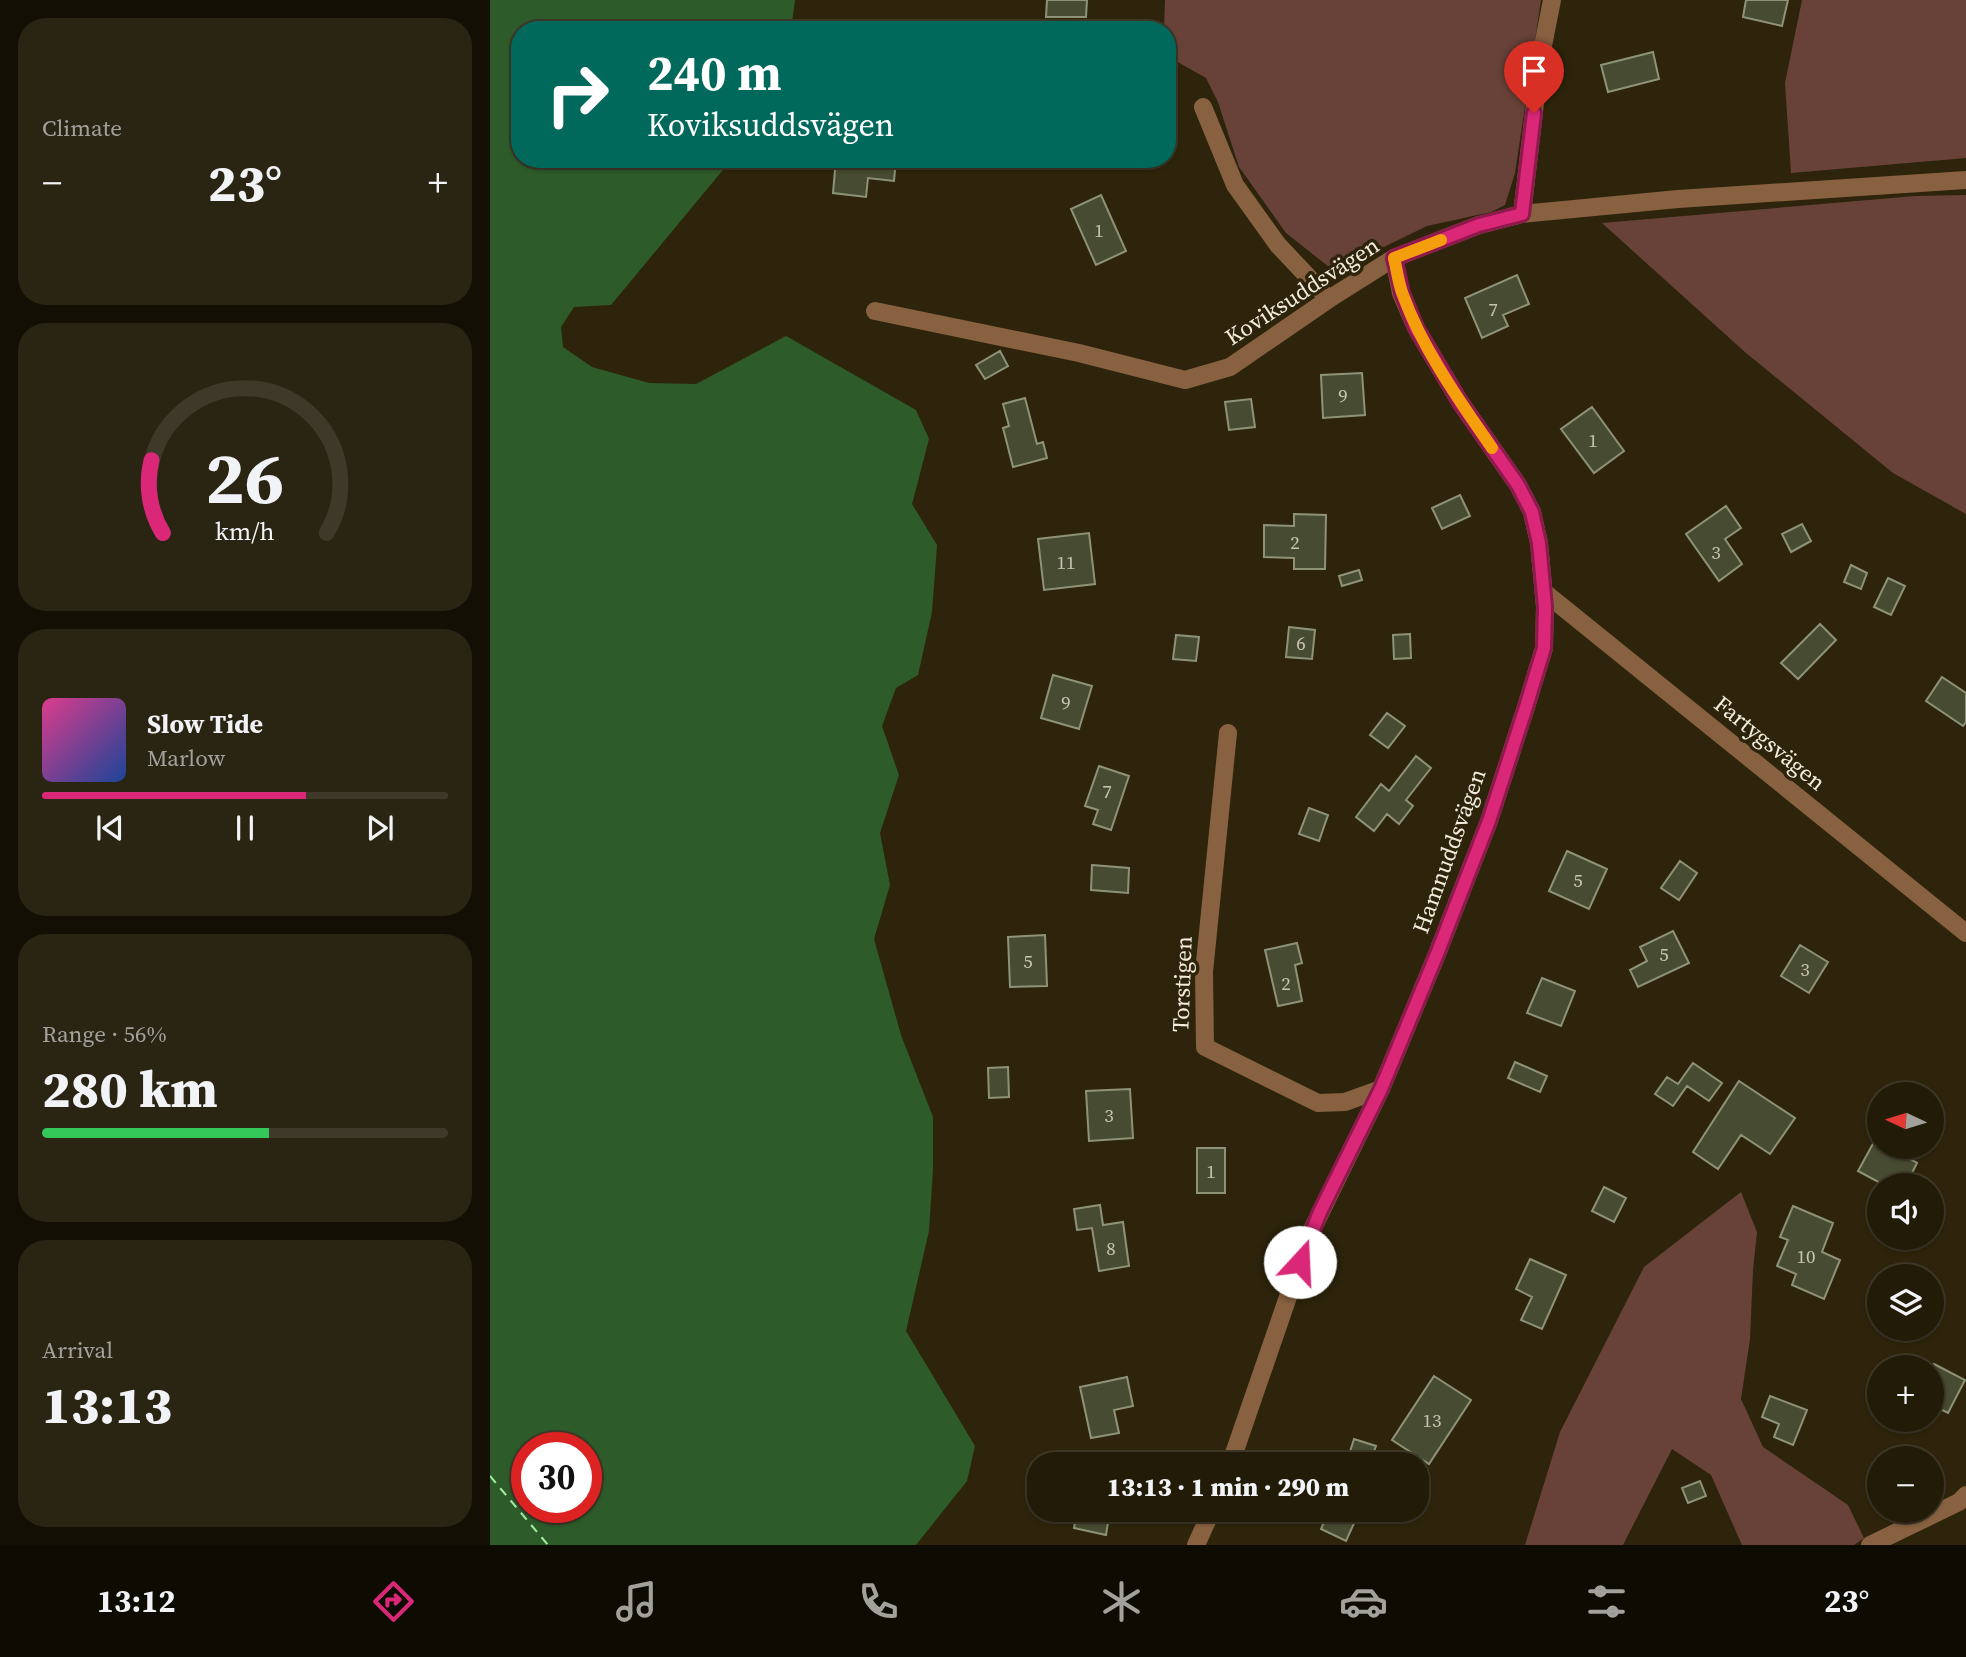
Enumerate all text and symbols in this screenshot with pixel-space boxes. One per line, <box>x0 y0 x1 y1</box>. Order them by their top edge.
text: 240 m <box>647 39 782 106</box>
pin <box>1504 41 1564 113</box>
icon: right <box>532 49 623 140</box>
icon: arrive <box>1515 52 1553 90</box>
text: Koviksuddsvägen <box>647 103 894 147</box>
text: Climate <box>42 112 122 144</box>
text: 23° <box>208 147 282 218</box>
text: − <box>42 157 62 209</box>
text: + <box>428 157 448 209</box>
house number: 1 <box>1094 217 1104 243</box>
street label: Koviksuddsvägen <box>1219 229 1385 353</box>
house number: 7 <box>1488 296 1498 322</box>
house number: 9 <box>1338 382 1348 408</box>
house number: 1 <box>1588 427 1598 453</box>
text: 26 <box>206 429 284 528</box>
text: km/h <box>215 514 275 548</box>
house number: 2 <box>1290 529 1300 555</box>
house number: 3 <box>1711 539 1721 565</box>
house number: 11 <box>1056 549 1076 575</box>
house number: 6 <box>1296 630 1306 656</box>
street label: Fartygsvägen <box>1708 688 1833 798</box>
house number: 9 <box>1061 689 1071 715</box>
text: Slow Tide <box>147 706 263 742</box>
text: Marlow <box>147 742 225 774</box>
street label: Hamnuddsvägen <box>1404 764 1494 938</box>
house number: 7 <box>1102 778 1112 804</box>
icon: previous <box>91 809 129 847</box>
icon: pause <box>226 809 264 847</box>
icon: next <box>361 809 399 847</box>
house number: 5 <box>1573 867 1583 893</box>
street label: Torstigen <box>1164 935 1200 1033</box>
house number: 5 <box>1659 941 1669 967</box>
house number: 5 <box>1023 948 1033 974</box>
house number: 3 <box>1800 956 1810 982</box>
house number: 2 <box>1281 970 1291 996</box>
text: Range · 56% <box>42 1018 167 1050</box>
text: 280 km <box>42 1053 218 1124</box>
north arrow <box>1867 1082 1944 1158</box>
map controls <box>1867 1082 1944 1523</box>
house number: 3 <box>1104 1102 1114 1128</box>
house number: 1 <box>1206 1158 1216 1184</box>
button: sound <box>1867 1173 1944 1250</box>
position arrow <box>1263 1225 1337 1299</box>
house number: 8 <box>1106 1235 1116 1261</box>
house number: 10 <box>1796 1243 1816 1269</box>
button: layers <box>1867 1264 1944 1341</box>
text: Arrival <box>42 1334 113 1366</box>
button: + <box>1867 1355 1944 1432</box>
text: 13:13 <box>42 1369 172 1440</box>
house number: 13 <box>1422 1407 1442 1433</box>
speed limit sign: 30 <box>511 1432 602 1523</box>
button: − <box>1867 1446 1944 1523</box>
text: 13:13 · 1 min · 290 m <box>1107 1469 1349 1505</box>
icon: directions <box>369 1577 418 1626</box>
icon: music <box>612 1577 661 1626</box>
icon: phone <box>854 1577 903 1626</box>
icon: climate <box>1097 1577 1146 1626</box>
icon: car <box>1339 1577 1388 1626</box>
icon: filters <box>1582 1577 1631 1626</box>
text: 13:12 <box>97 1579 176 1623</box>
text: 23° <box>1824 1579 1869 1623</box>

